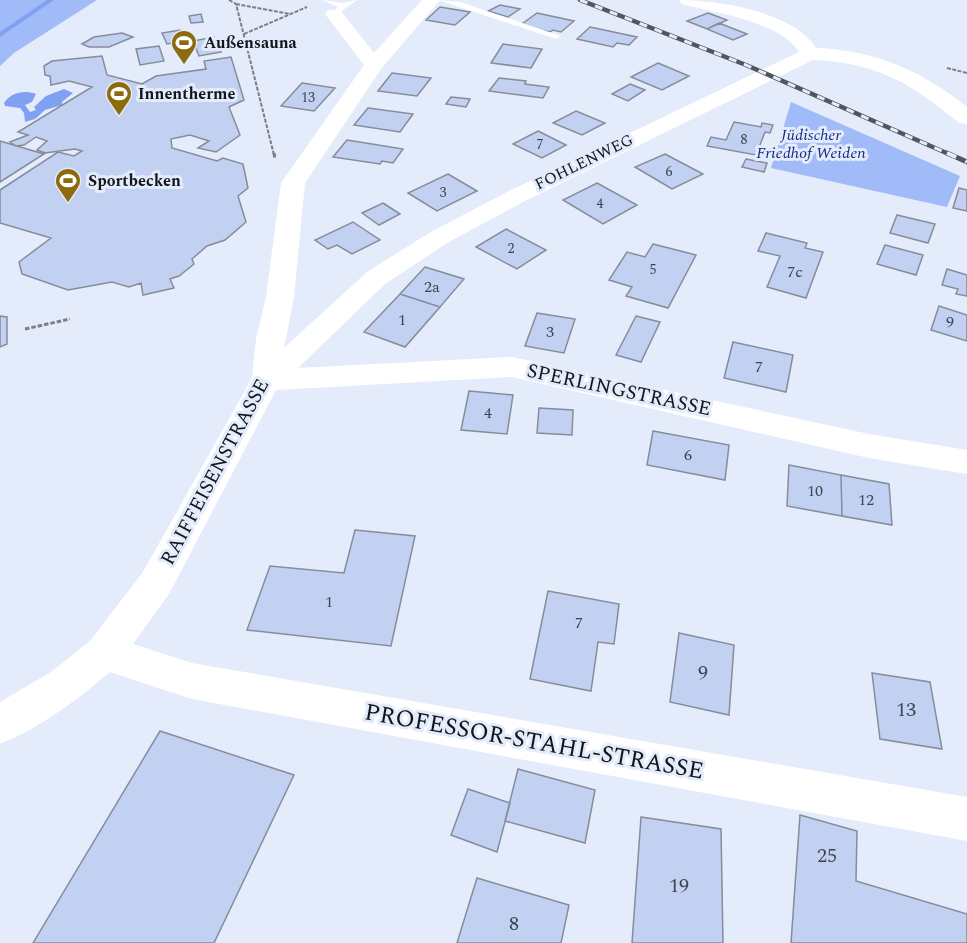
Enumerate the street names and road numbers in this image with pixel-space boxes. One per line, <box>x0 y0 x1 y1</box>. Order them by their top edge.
street label: FOHLENWEG <box>531 128 637 196</box>
street label: SPERLINGSTRASSE <box>524 356 714 424</box>
street label: RAIFFEISENSTRASSE <box>153 373 277 571</box>
street label: PROFESSOR-STAHL-STRASSE <box>362 694 706 790</box>

